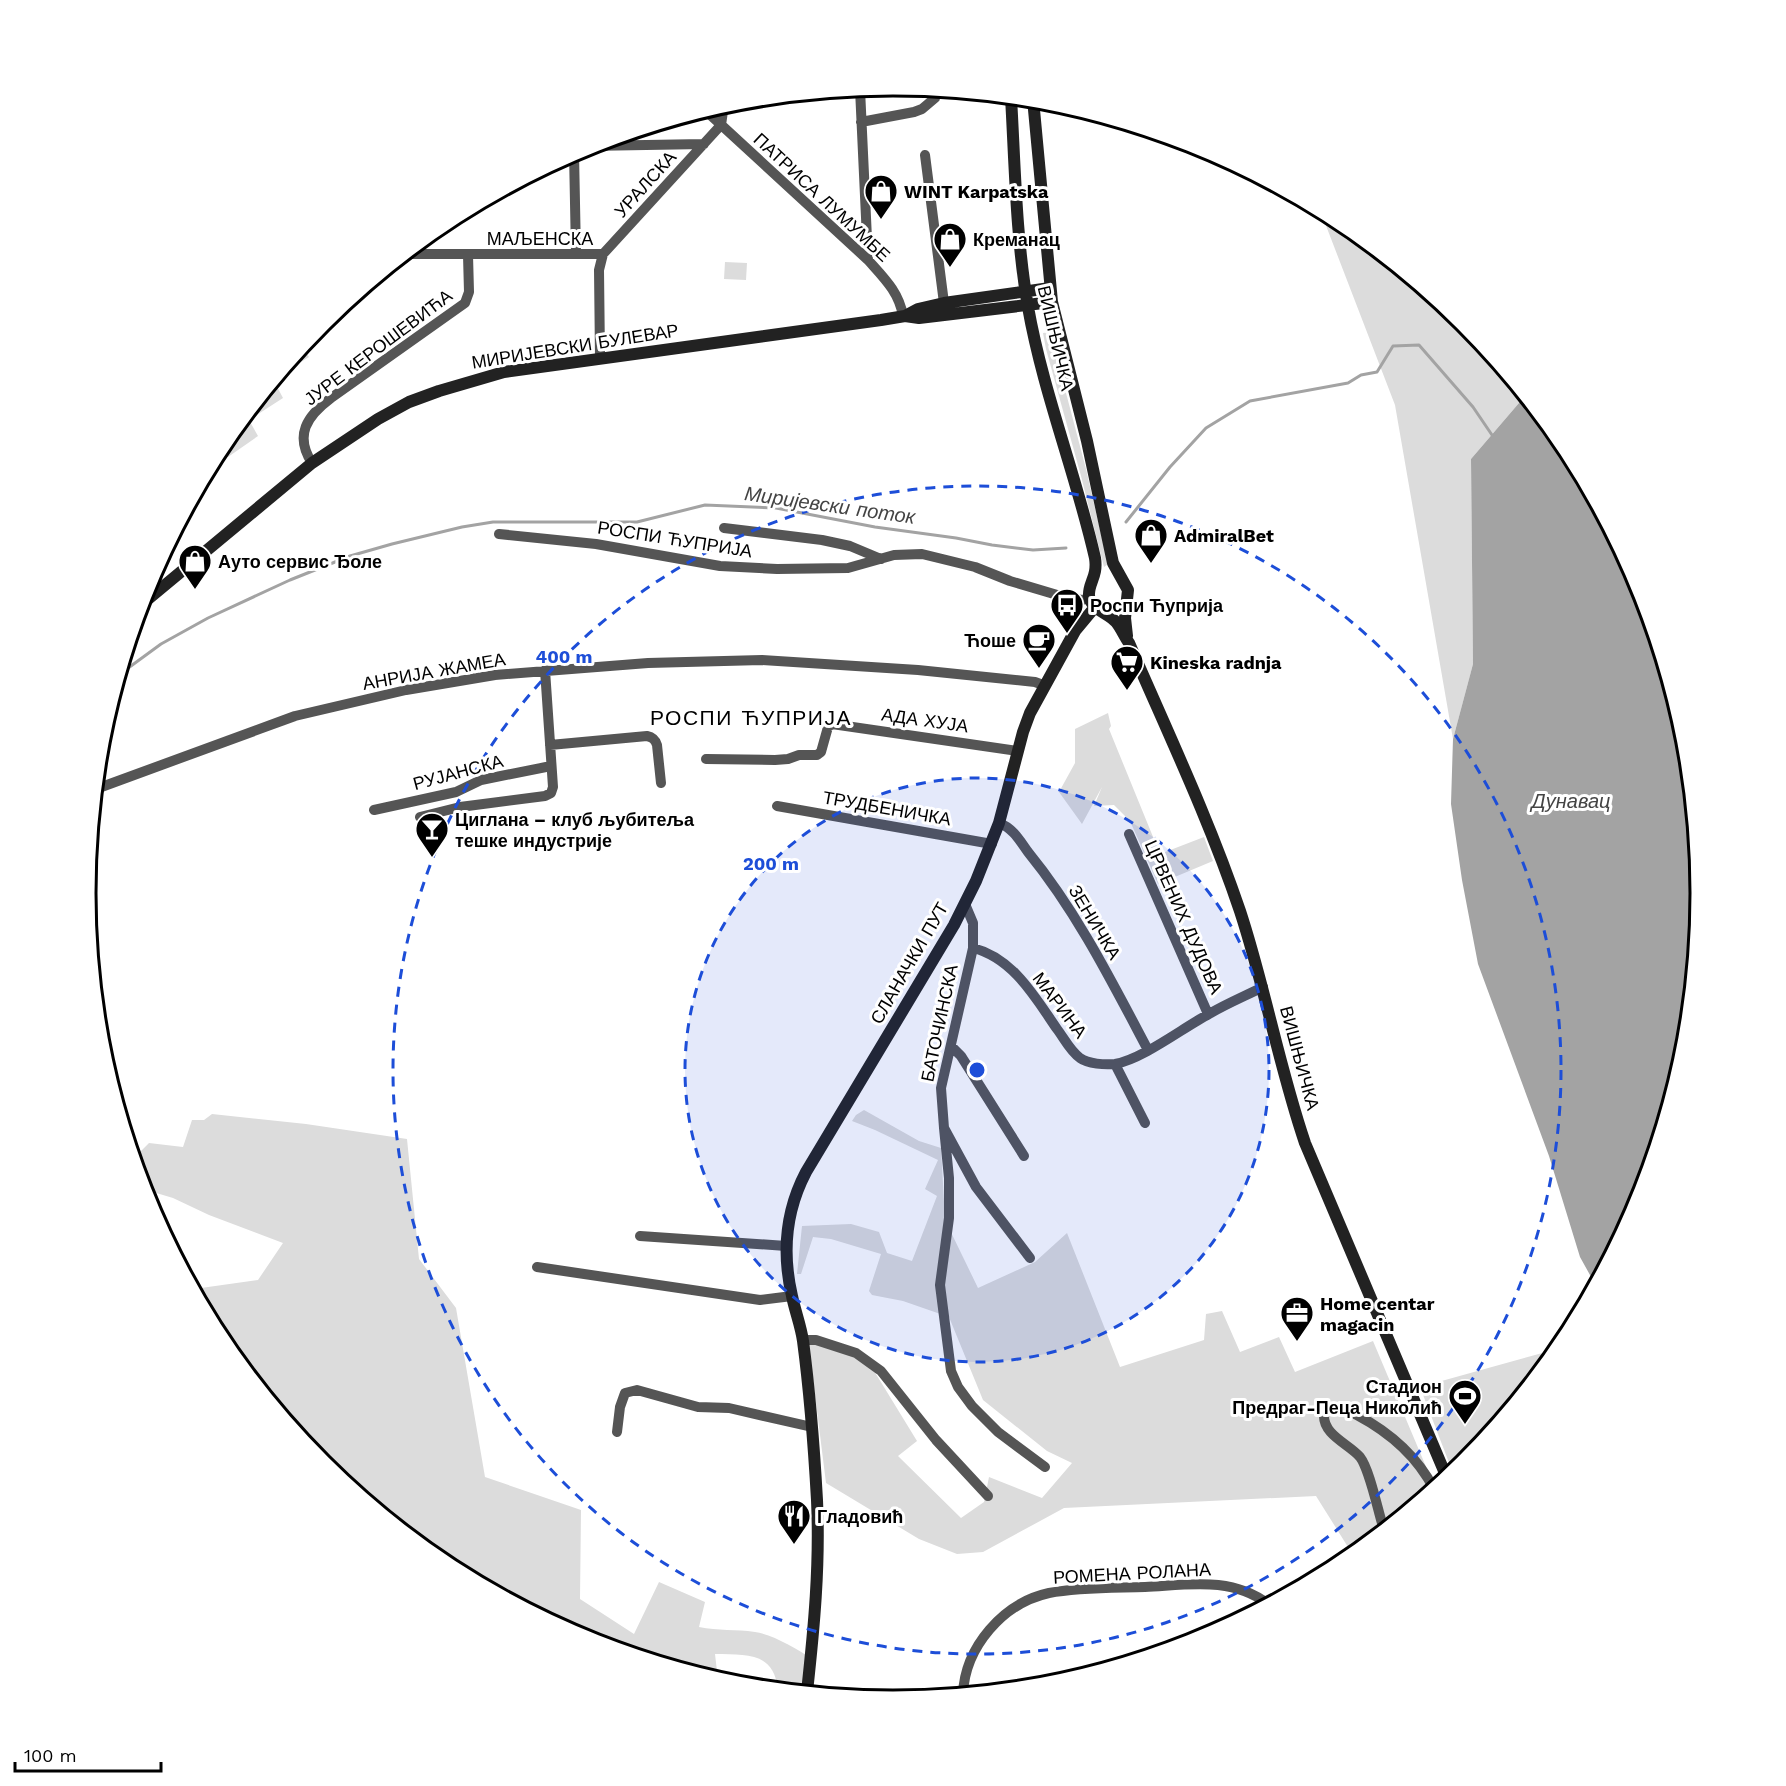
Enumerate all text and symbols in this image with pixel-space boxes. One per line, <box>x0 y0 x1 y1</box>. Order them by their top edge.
street label: ПАТРИСА ЛУМУМБЕ <box>749 128 895 266</box>
street label: УРАЛСКА <box>610 147 680 221</box>
shop icon: WINT Karpatska <box>863 173 899 220</box>
place label: WINT Karpatska <box>904 181 1049 202</box>
shop icon: Креманац <box>932 221 968 268</box>
street label: МАЉЕНСКА <box>487 228 593 249</box>
place label: Креманац <box>973 229 1060 250</box>
street label: ВИШЊИЧКА <box>1034 283 1078 393</box>
street label: ЈУРЕ КЕРОШЕВИЋА <box>300 285 456 409</box>
street label: МИРИЈЕВСКИ БУЛЕВАР <box>470 319 680 373</box>
water label: Миријевски поток <box>743 481 918 529</box>
street label: РОСПИ ЋУПРИЈА <box>596 516 754 562</box>
shop icon: AdmiralBet <box>1133 517 1169 564</box>
place label: AdmiralBet <box>1174 525 1274 546</box>
shop icon: Ауто сервис Ђоле <box>177 543 213 590</box>
place label: Ауто сервис Ђоле <box>218 551 382 572</box>
bus stop icon: Роспи Ћуприја <box>1049 587 1085 634</box>
place label: Роспи Ћуприја <box>1090 595 1224 616</box>
cafe icon: Ћоше <box>1021 622 1057 669</box>
place label: Ћоше <box>964 630 1016 651</box>
supermarket icon: Kineska radnja <box>1109 644 1145 691</box>
text: 400 m <box>536 646 592 667</box>
street label: АНРИЈА ЖАМЕА <box>361 648 507 694</box>
place label: Kineska radnja <box>1150 652 1282 673</box>
street label: АДА ХУЈА <box>880 704 970 736</box>
district label: РОСПИ ЋУПРИЈА <box>650 705 852 730</box>
street label: РУЈАНСКА <box>411 750 505 794</box>
street label: ТРУДБЕНИЧКА <box>821 786 953 830</box>
water label: Дунавац <box>1530 789 1611 813</box>
place label: Циглана – клуб љубитеља тешке индустрије <box>455 809 695 851</box>
bar icon: Циглана – клуб љубитеља тешке индустрије <box>414 811 450 858</box>
street label: ЦРВЕНИХ ДУДОВА <box>1141 837 1227 997</box>
text: 200 m <box>743 853 799 874</box>
street label: ЗЕНИЧКА <box>1065 881 1125 963</box>
street label: СЛАНАЧКИ ПУТ <box>866 899 952 1027</box>
street label: БАТОЧИНСКА <box>916 963 962 1083</box>
street label: МАРИНА <box>1028 968 1092 1042</box>
street label: ВИШЊИЧКА <box>1276 1004 1324 1112</box>
centre of rings <box>967 1060 987 1080</box>
place label: Home centar magacin <box>1320 1293 1435 1335</box>
office icon: Home centar magacin <box>1279 1295 1315 1342</box>
place label: Стадион Предраг-Пеца Николић <box>1232 1376 1442 1418</box>
sports icon: Стадион Предраг-Пеца Николић <box>1447 1378 1483 1425</box>
restaurant icon: Гладовић <box>776 1498 812 1545</box>
place label: Гладовић <box>817 1506 903 1527</box>
street label: РОМЕНА РОЛАНА <box>1053 1558 1211 1588</box>
scale bar <box>15 1735 160 1773</box>
text: 100 m <box>24 1745 77 1766</box>

